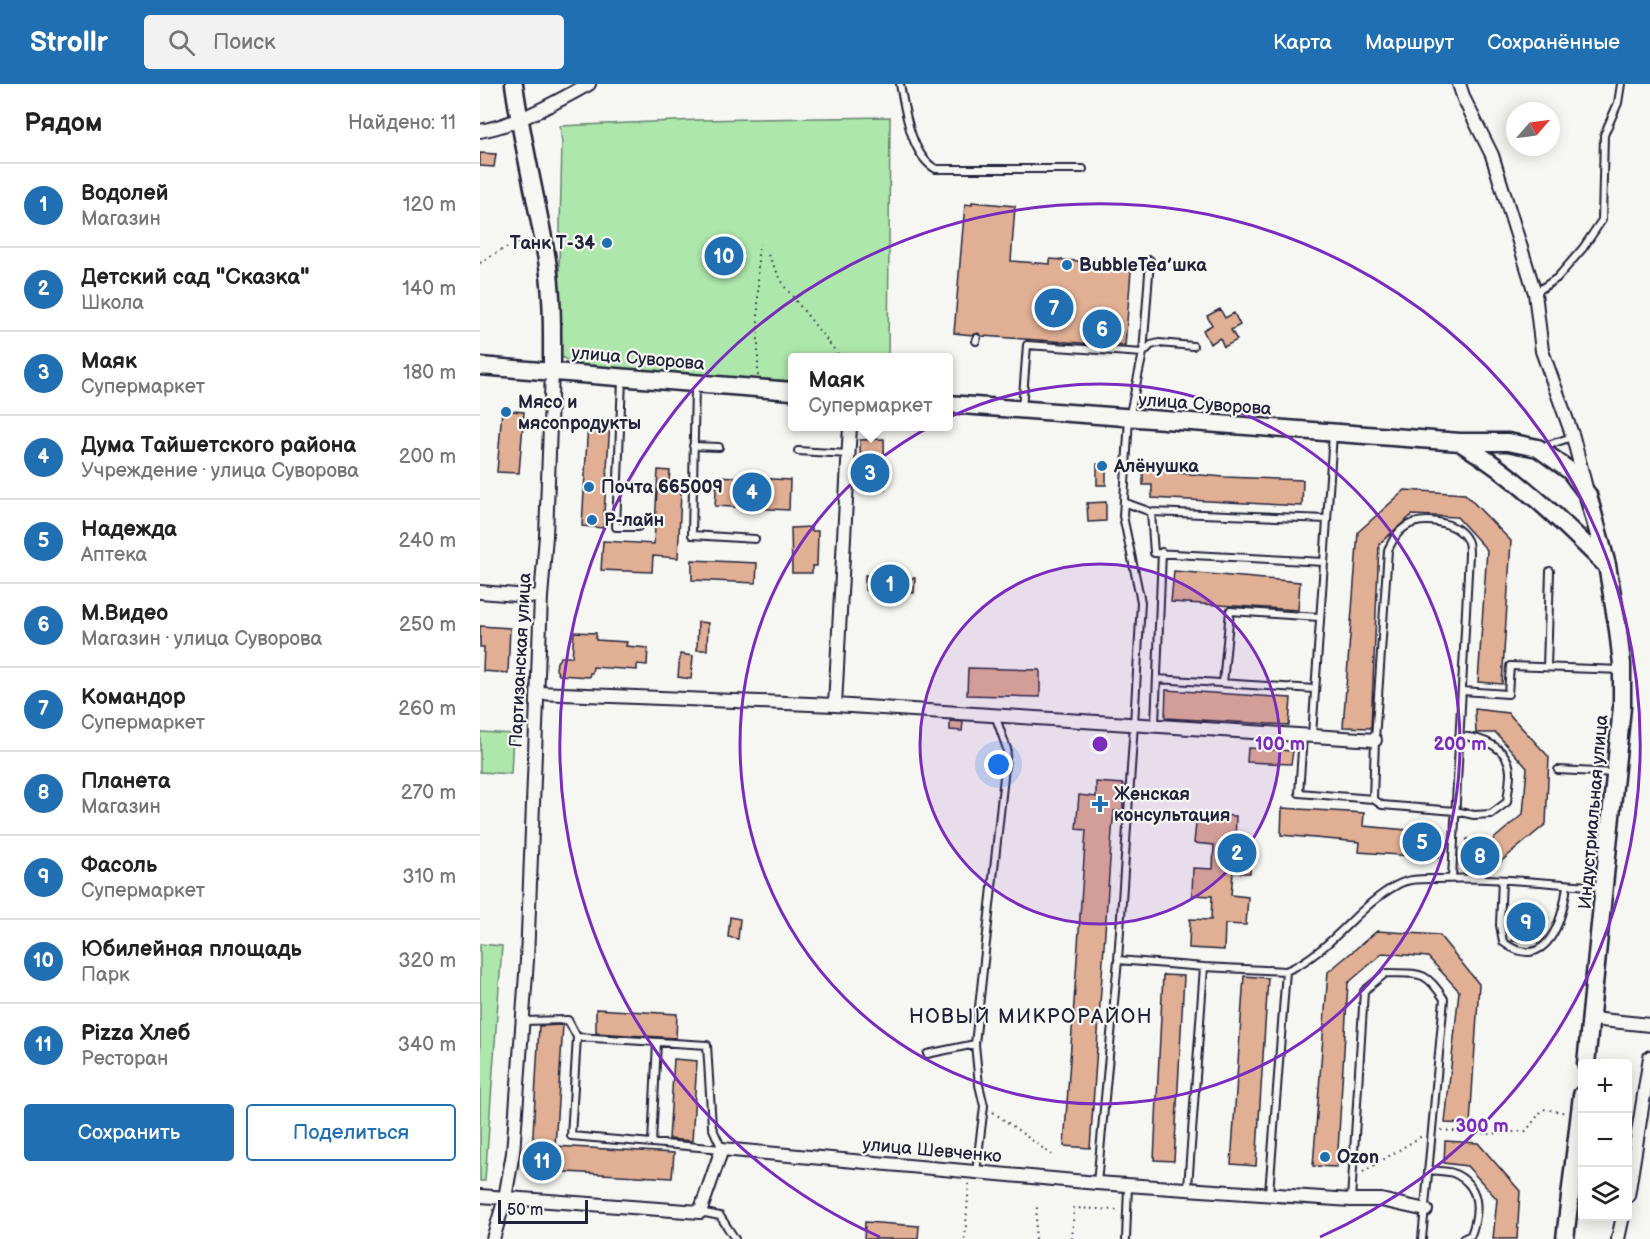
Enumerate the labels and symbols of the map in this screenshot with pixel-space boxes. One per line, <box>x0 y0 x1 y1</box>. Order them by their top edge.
north arrow <box>1506 102 1560 156</box>
place label: Танк Т-34 <box>510 233 595 254</box>
pin: 10 <box>704 234 744 279</box>
marker: Танк Т-34 <box>600 236 614 250</box>
place label: BubbleTea’шка <box>1079 255 1207 276</box>
marker: BubbleTea’шка <box>1060 258 1074 272</box>
pin: 7 <box>1034 286 1074 330</box>
pin: 6 <box>1082 306 1122 352</box>
street label: улица Суворова <box>571 342 706 375</box>
street label: улица Суворова <box>1138 389 1273 420</box>
place label: Мясо и мясопродукты <box>518 392 641 434</box>
marker: Мясо и мясопродукты <box>499 405 513 419</box>
pin: 3 <box>850 450 890 496</box>
place label: Алёнушка <box>1113 456 1199 477</box>
marker: Алёнушка <box>1095 459 1109 473</box>
pin: 4 <box>732 470 772 514</box>
place label: Почта 665009 <box>601 477 723 498</box>
marker: Почта 665009 <box>582 480 596 494</box>
place label: Р-лайн <box>604 510 664 531</box>
marker: Р-лайн <box>585 513 599 527</box>
pin: 1 <box>870 562 910 606</box>
street label: Партизанская улица <box>505 572 536 748</box>
street label: Индустриальная улица <box>1575 713 1613 910</box>
centre of rings <box>1090 734 1110 754</box>
text: 100 m <box>1255 734 1305 755</box>
text: 200 m <box>1433 734 1487 755</box>
your location <box>984 750 1013 779</box>
place label: Женская консультация <box>1114 784 1230 826</box>
marker: Женская консультация <box>1091 795 1109 813</box>
pin: 5 <box>1402 820 1442 864</box>
pin: 2 <box>1218 830 1257 876</box>
pin: 8 <box>1460 834 1500 878</box>
pin: 9 <box>1506 900 1546 944</box>
district label: НОВЫЙ МИКРОРАЙОН <box>909 1005 1153 1029</box>
text: 300 m <box>1455 1116 1509 1137</box>
street label: улица Шевченко <box>861 1134 1002 1167</box>
pin: 11 <box>522 1138 562 1184</box>
place label: Ozon <box>1337 1147 1379 1168</box>
marker: Ozon <box>1318 1150 1332 1164</box>
scale bar <box>498 1197 588 1224</box>

